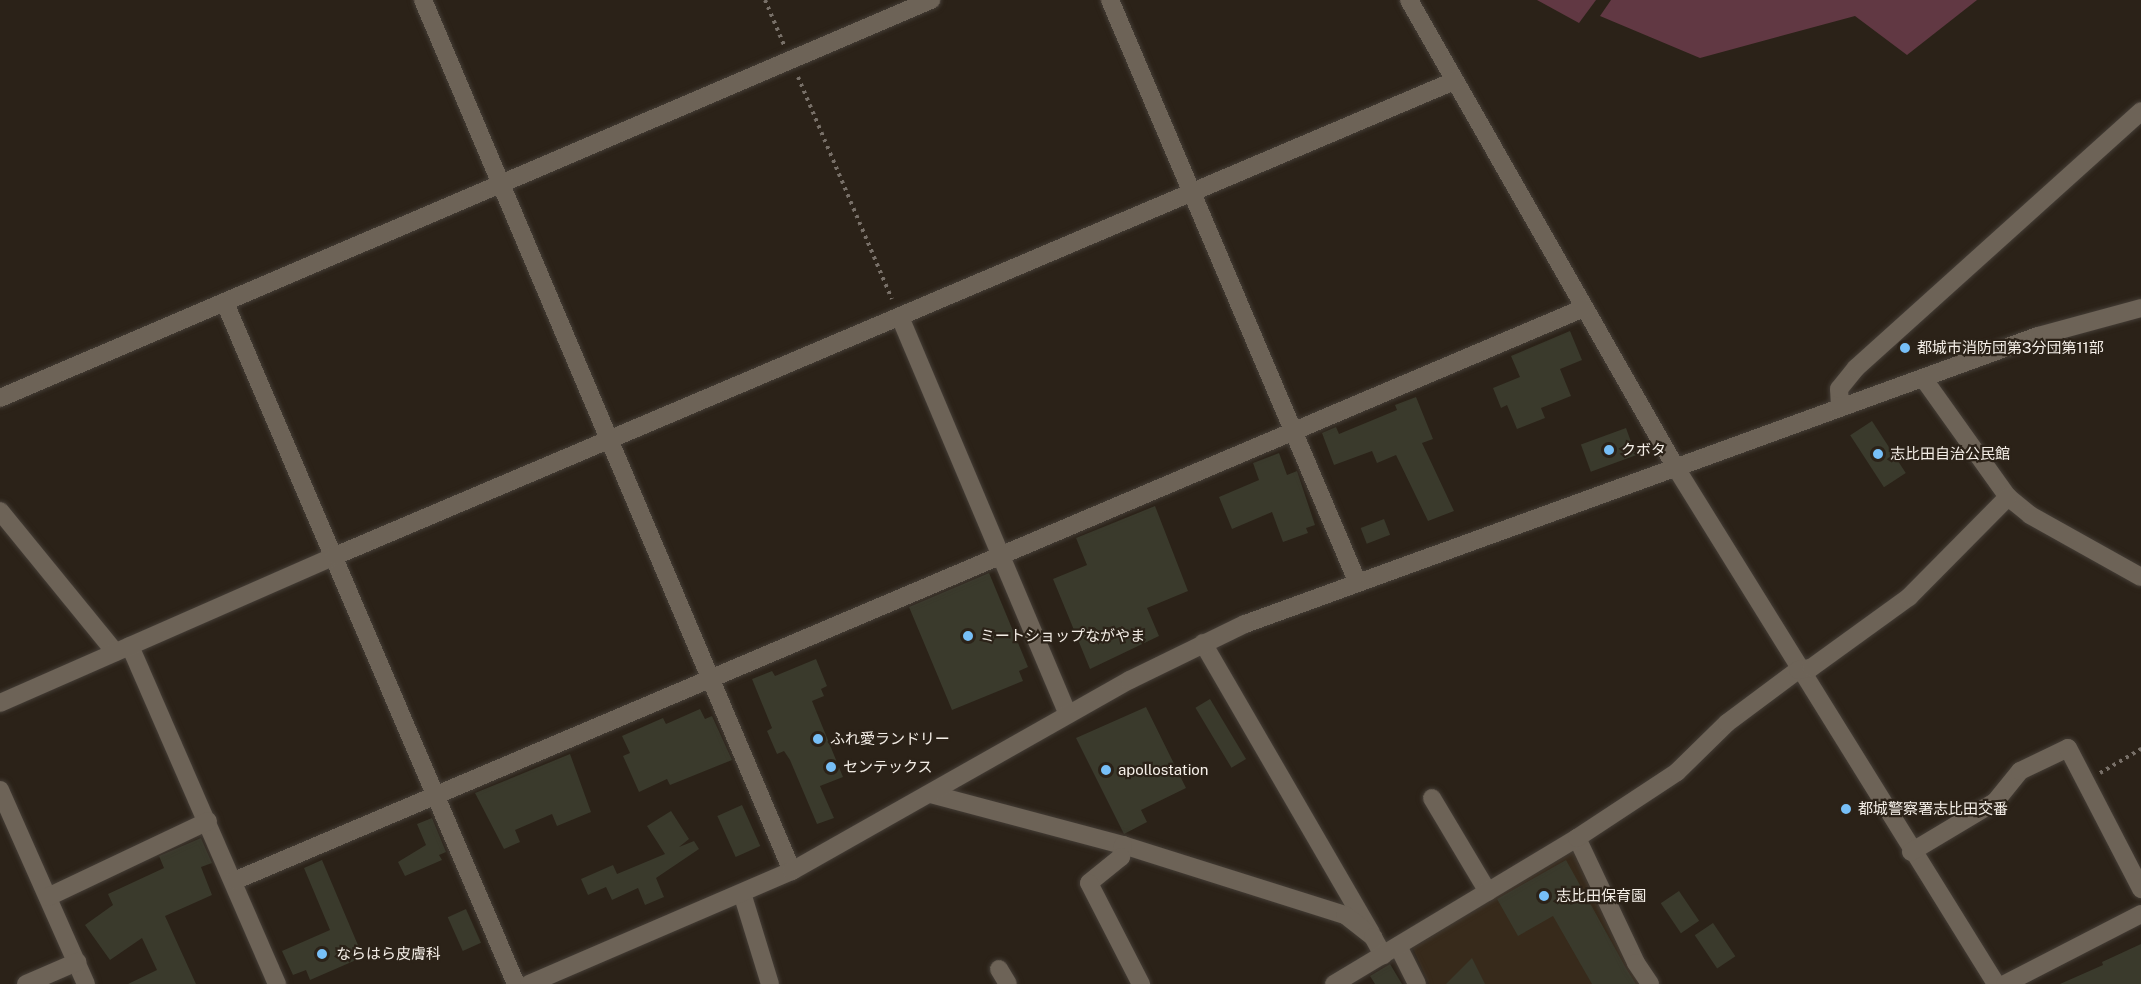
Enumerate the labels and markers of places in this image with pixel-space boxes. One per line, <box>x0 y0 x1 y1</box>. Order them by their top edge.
place label: 都城市消防団第3分団第11部 <box>1917 339 2104 357</box>
marker: 都城市消防団第3分団第11部 <box>1898 341 1912 355</box>
place label: クボタ <box>1621 441 1666 459</box>
marker: クボタ <box>1602 443 1616 457</box>
place label: 志比田自治公民館 <box>1890 445 2010 463</box>
marker: 志比田自治公民館 <box>1871 447 1885 461</box>
place label: ミートショップながやま <box>980 627 1145 645</box>
marker: ミートショップながやま <box>961 629 975 643</box>
place label: ふれ愛ランドリー <box>830 730 950 748</box>
marker: ふれ愛ランドリー <box>811 732 825 746</box>
place label: センテックス <box>843 758 933 776</box>
marker: センテックス <box>824 760 838 774</box>
place label: apollostation <box>1118 761 1208 779</box>
marker: apollostation <box>1099 763 1113 777</box>
place label: 都城警察署志比田交番 <box>1858 800 2008 818</box>
marker: 都城警察署志比田交番 <box>1839 802 1853 816</box>
place label: 志比田保育園 <box>1556 887 1646 905</box>
marker: 志比田保育園 <box>1537 889 1551 903</box>
marker: ならはら皮膚科 <box>313 945 331 963</box>
place label: ならはら皮膚科 <box>336 945 441 963</box>

